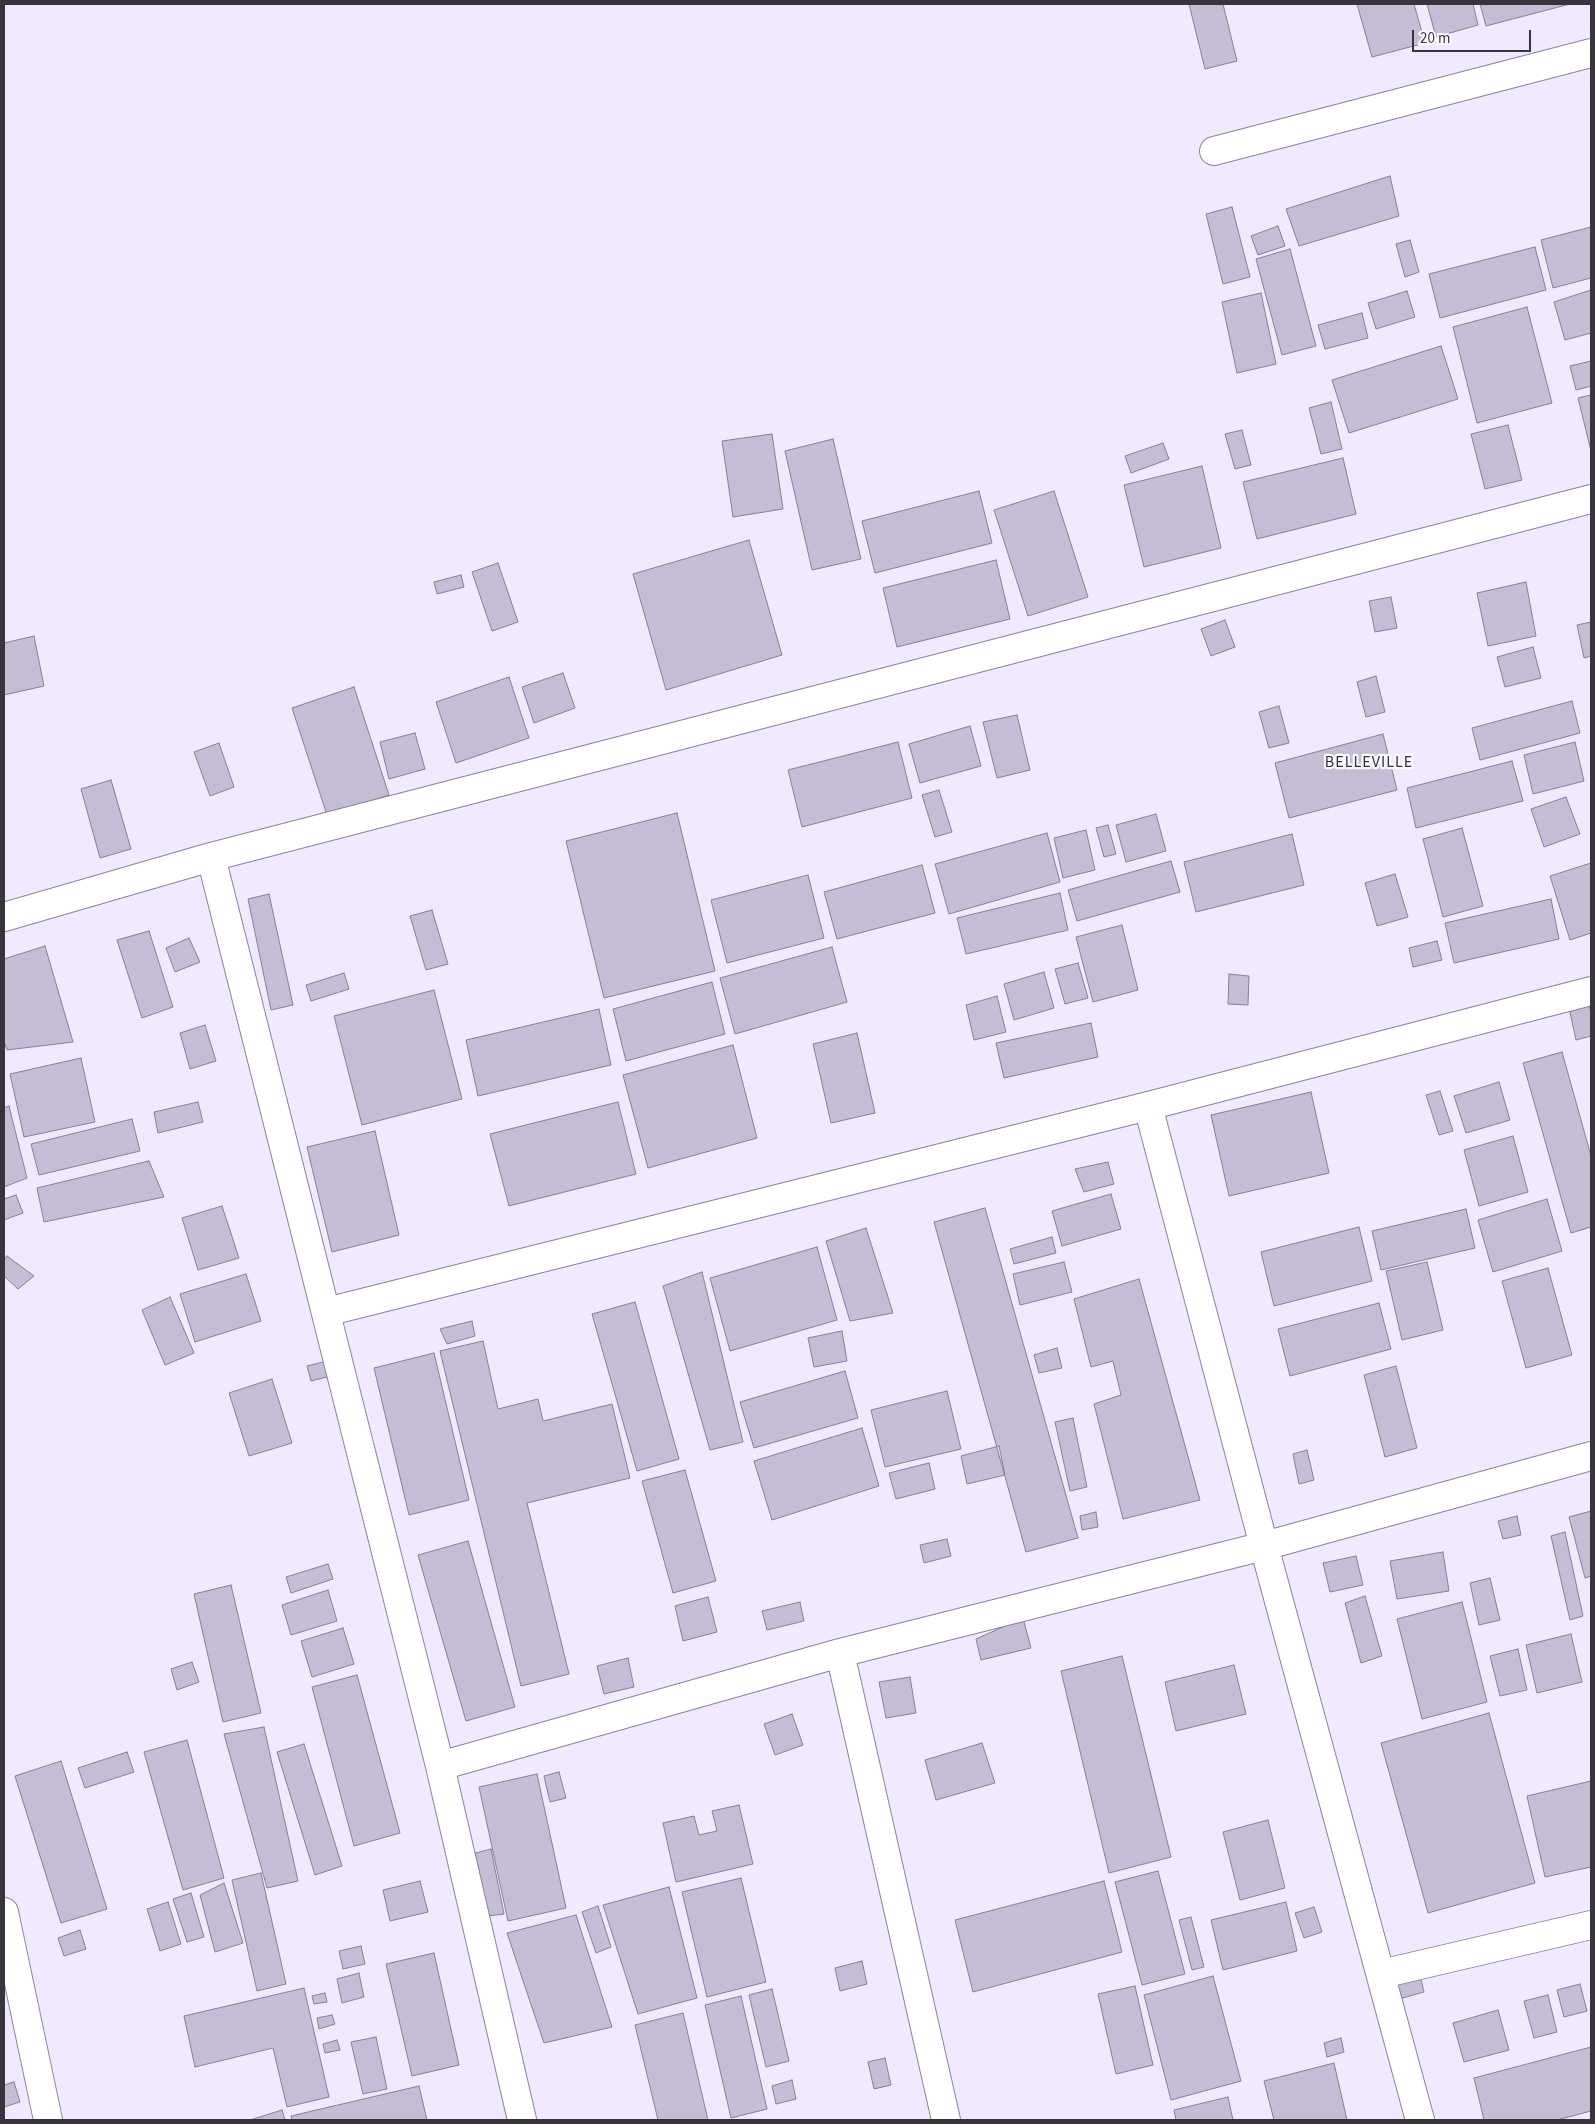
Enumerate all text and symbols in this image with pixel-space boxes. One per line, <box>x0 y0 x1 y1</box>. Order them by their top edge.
scale bar <box>1415 20 1534 52</box>
text: 20 m <box>1420 28 1450 49</box>
district label: BELLEVILLE <box>1324 753 1414 773</box>

